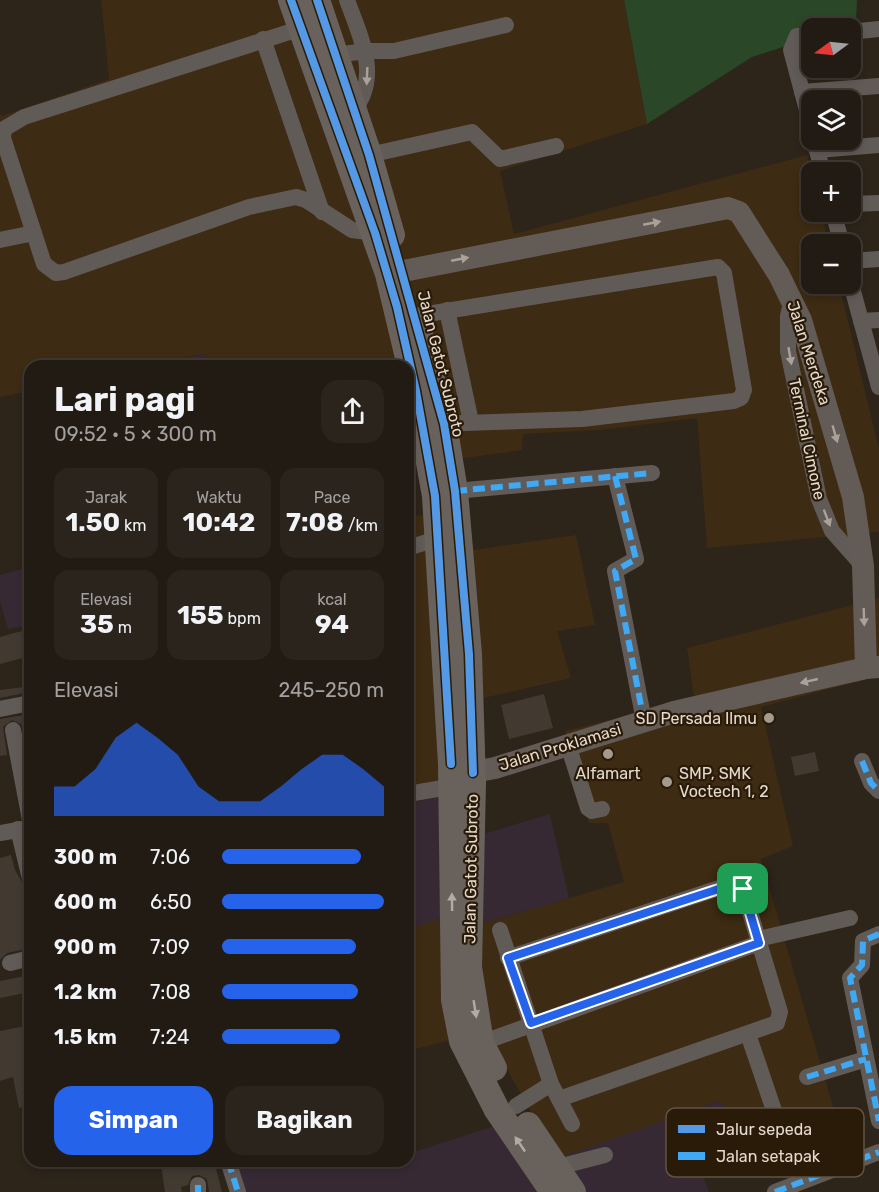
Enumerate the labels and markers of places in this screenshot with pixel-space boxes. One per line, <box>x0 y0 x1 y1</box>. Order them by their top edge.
place label: SD Persada Ilmu <box>636 709 757 728</box>
marker: SD Persada Ilmu <box>762 711 776 725</box>
marker: Alfamart <box>601 747 615 761</box>
place label: Alfamart <box>576 764 640 783</box>
place label: SMP, SMK Voctech 1, 2 <box>679 764 769 801</box>
marker: SMP, SMK Voctech 1, 2 <box>660 775 674 789</box>
pin <box>717 863 768 914</box>

